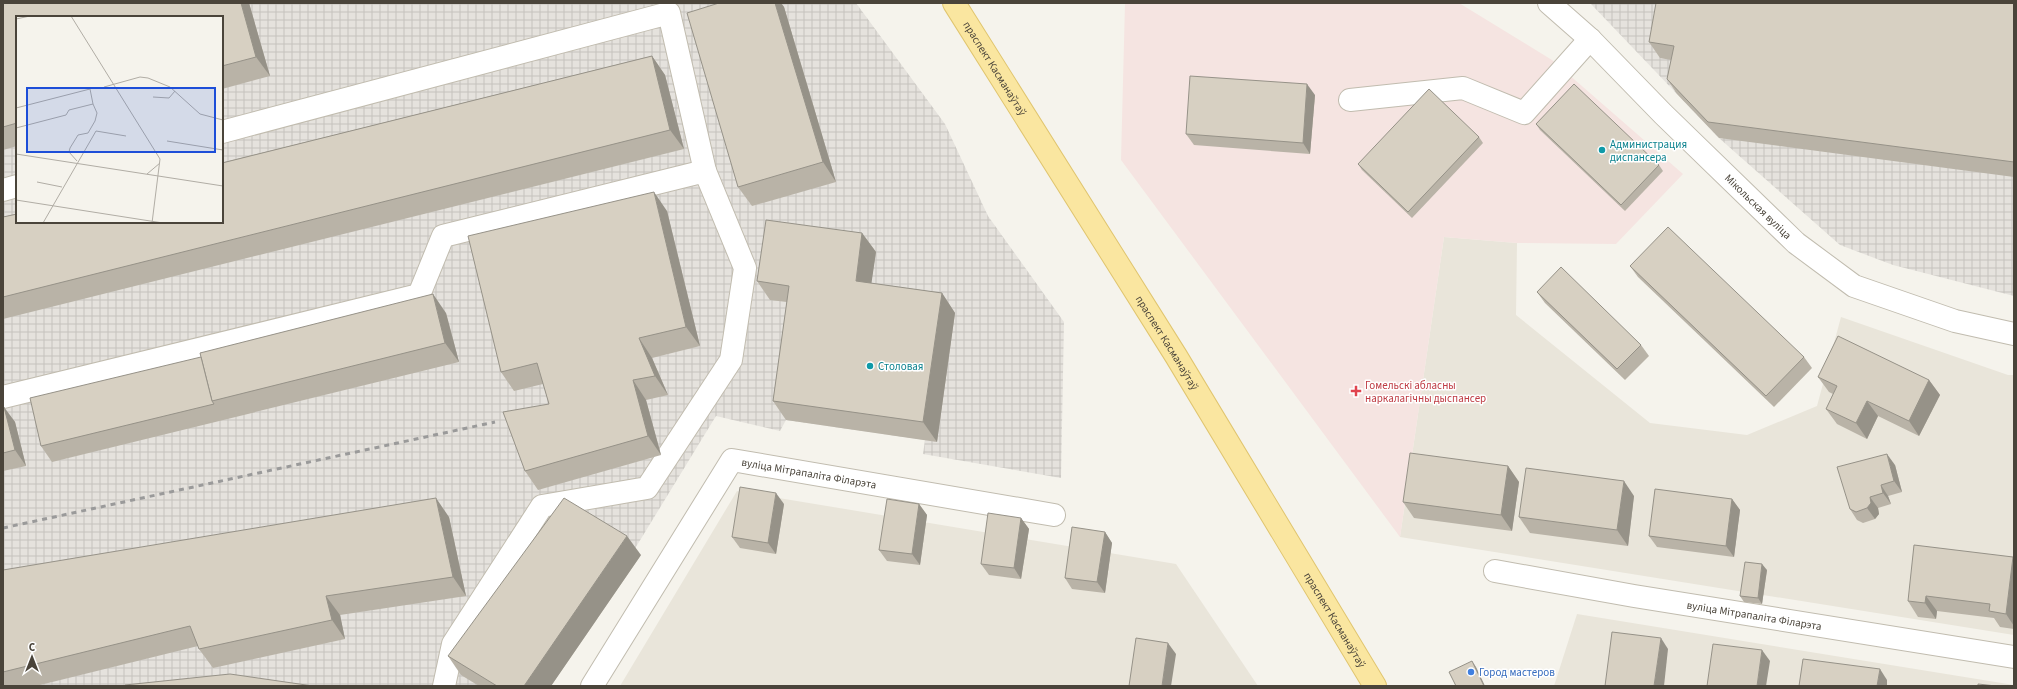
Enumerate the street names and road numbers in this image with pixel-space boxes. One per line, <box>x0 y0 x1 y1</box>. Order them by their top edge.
street label: праспект Касманаўтаў <box>959 18 1030 118</box>
street label: Мікольская вуліца <box>1721 171 1795 243</box>
street label: праспект Касманаўтаў <box>1132 293 1202 393</box>
street label: вуліца Мітрапаліта Філарэта <box>740 455 877 493</box>
street label: праспект Касманаўтаў <box>1300 570 1369 670</box>
street label: вуліца Мітрапаліта Філарэта <box>1686 598 1823 634</box>

